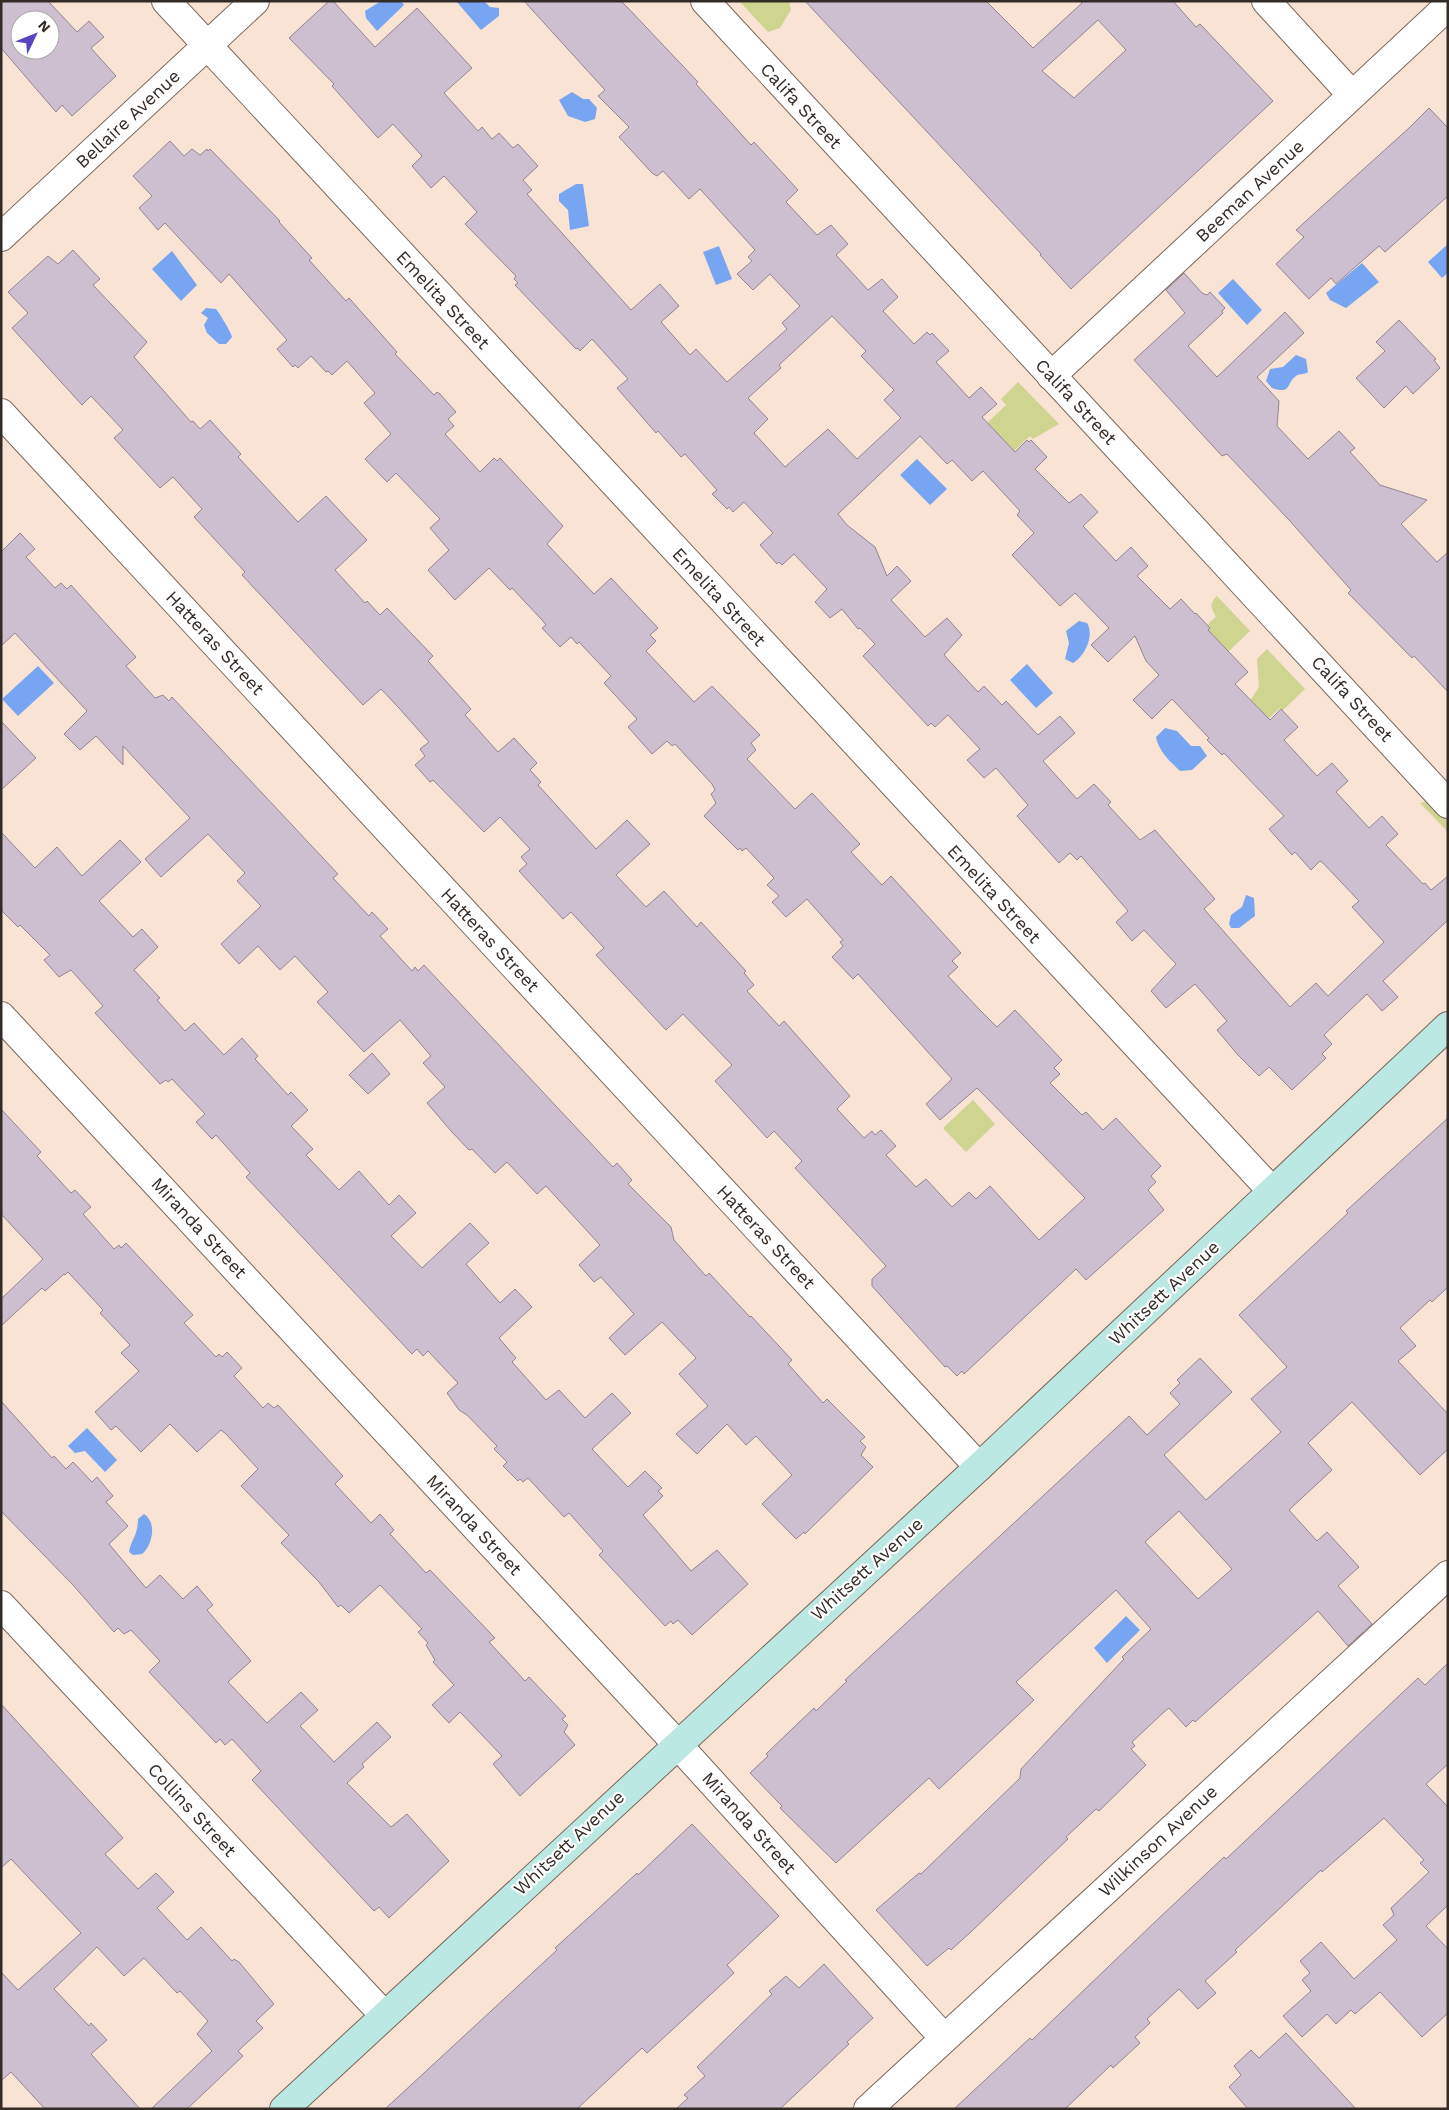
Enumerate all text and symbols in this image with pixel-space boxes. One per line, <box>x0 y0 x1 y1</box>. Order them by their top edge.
north arrow <box>10 10 60 60</box>
text: N <box>35 17 54 35</box>
street label: Califa Street <box>756 58 847 153</box>
street label: Bellaire Avenue <box>71 65 184 172</box>
street label: Beeman Avenue <box>1191 135 1308 246</box>
street label: Emelita Street <box>392 246 495 354</box>
street label: Califa Street <box>1031 354 1122 449</box>
street label: Emelita Street <box>668 543 771 651</box>
street label: Hatteras Street <box>162 586 269 699</box>
street label: Califa Street <box>1307 651 1398 746</box>
street label: Emelita Street <box>943 840 1046 948</box>
street label: Hatteras Street <box>437 883 544 996</box>
street label: Miranda Street <box>147 1173 252 1283</box>
street label: Hatteras Street <box>713 1180 820 1293</box>
street label: Whitsett Avenue <box>1104 1236 1223 1349</box>
street label: Miranda Street <box>422 1470 527 1580</box>
street label: Whitsett Avenue <box>806 1513 927 1624</box>
street label: Collins Street <box>144 1759 241 1861</box>
street label: Miranda Street <box>698 1767 801 1878</box>
street label: Wilkinson Avenue <box>1094 1780 1221 1901</box>
street label: Whitsett Avenue <box>509 1786 628 1899</box>

